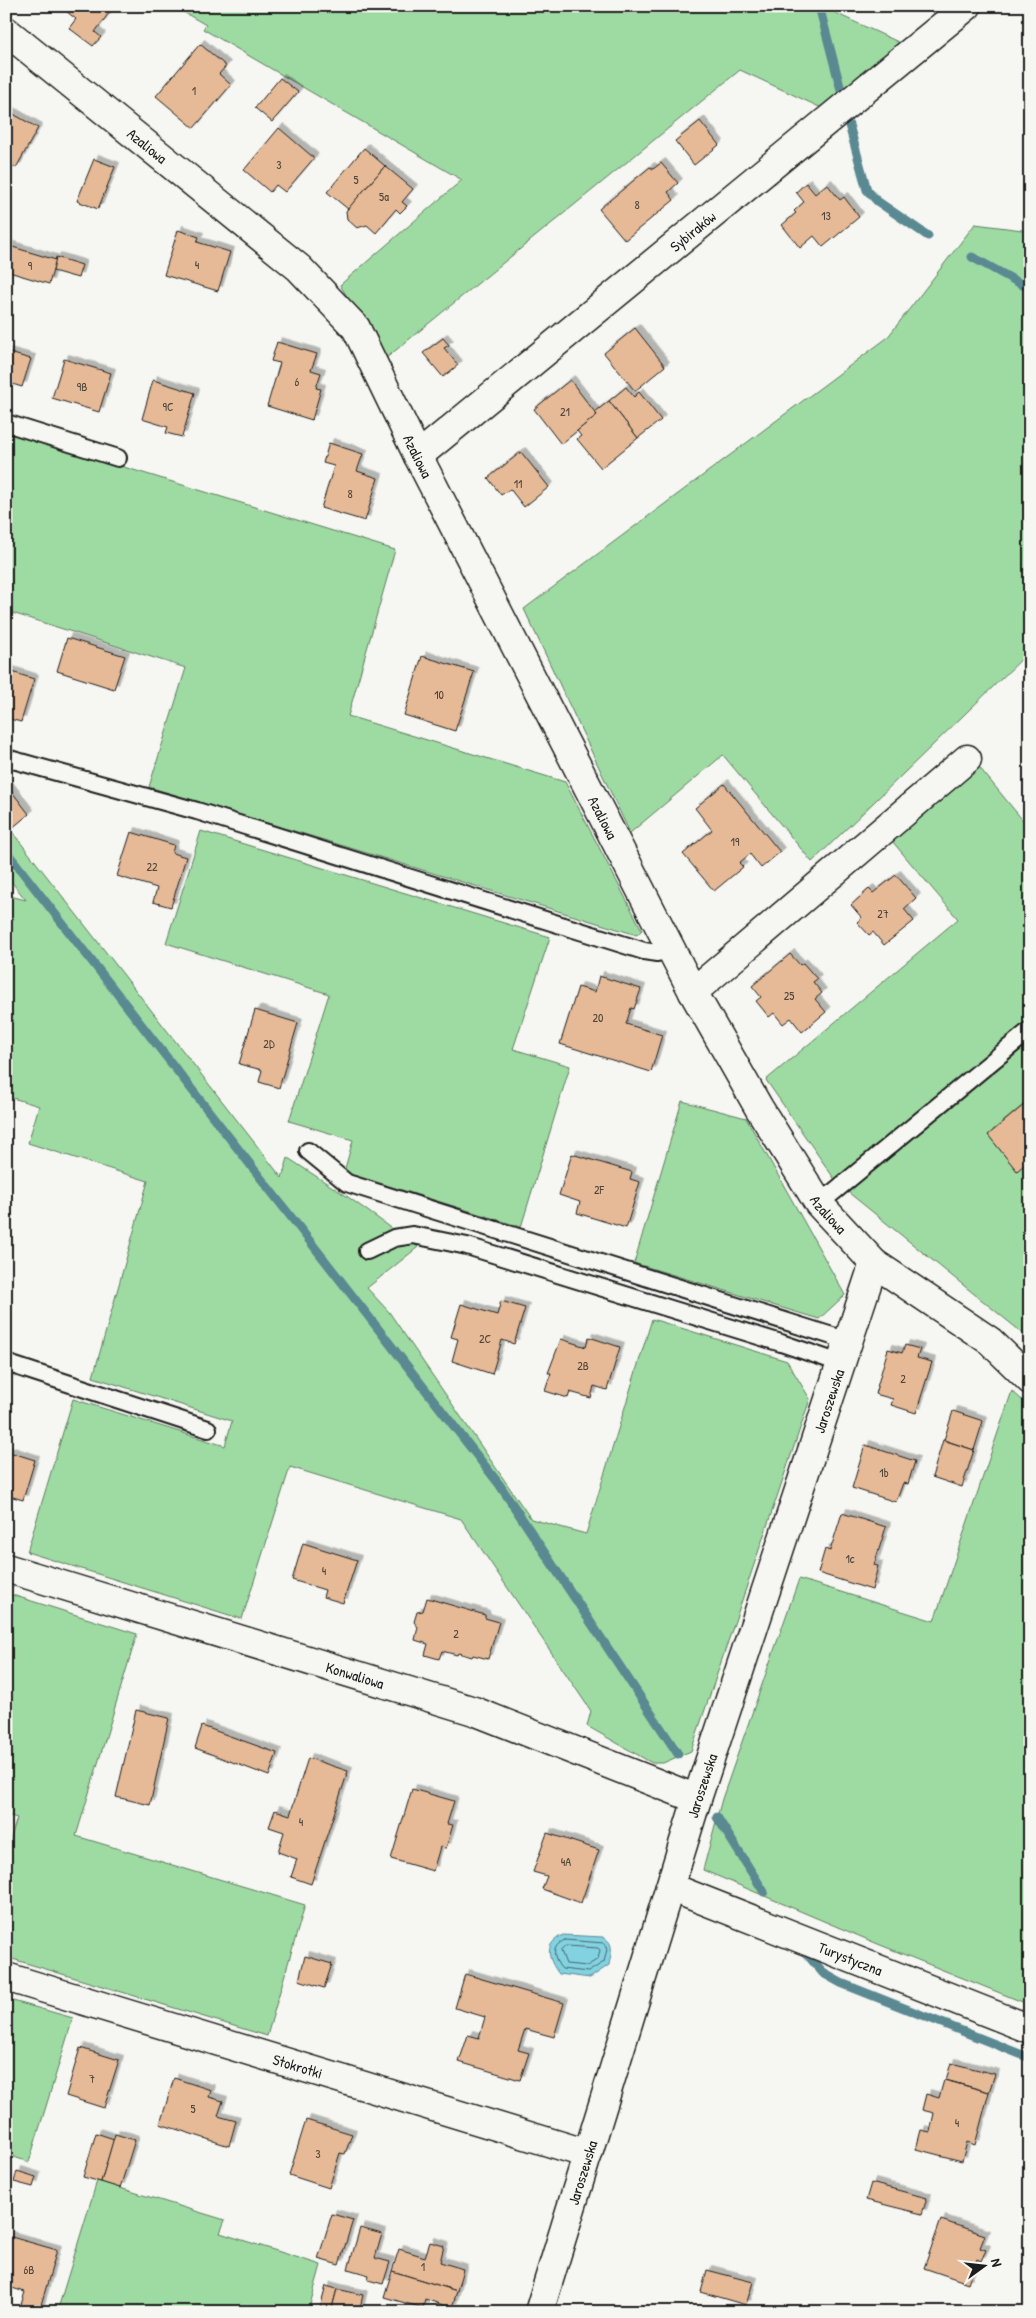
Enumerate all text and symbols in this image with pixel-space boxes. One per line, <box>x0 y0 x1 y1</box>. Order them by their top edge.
house number: 1 <box>192 82 196 99</box>
street label: Azaliowa <box>123 123 172 168</box>
house number: 3 <box>276 156 282 173</box>
house number: 5 <box>353 171 359 188</box>
house number: 5a <box>379 188 389 205</box>
house number: 8 <box>634 196 640 213</box>
street label: Sybiraków <box>665 206 720 256</box>
house number: 13 <box>821 207 831 224</box>
house number: 4 <box>195 256 200 273</box>
house number: 9 <box>28 257 33 274</box>
house number: 6 <box>295 373 300 390</box>
house number: 9B <box>77 378 87 395</box>
house number: 9C <box>163 398 174 415</box>
house number: 21 <box>560 403 570 420</box>
street label: Azaliowa <box>399 431 438 481</box>
house number: 11 <box>514 475 522 492</box>
house number: 8 <box>347 485 353 502</box>
house number: 10 <box>434 686 444 703</box>
street label: Azaliowa <box>584 792 623 843</box>
house number: 19 <box>731 833 740 850</box>
house number: 22 <box>146 858 158 875</box>
house number: 27 <box>877 905 889 922</box>
house number: 25 <box>784 987 794 1004</box>
house number: 20 <box>593 1009 604 1026</box>
house number: 2D <box>263 1035 275 1052</box>
house number: 2F <box>594 1181 605 1198</box>
street label: Azaliowa <box>805 1191 852 1238</box>
house number: 2C <box>479 1330 492 1347</box>
house number: 2B <box>577 1357 589 1374</box>
street label: Jaroszewska <box>808 1366 849 1436</box>
house number: 2 <box>900 1370 906 1387</box>
house number: 1b <box>879 1464 889 1481</box>
house number: 1c <box>845 1550 855 1567</box>
house number: 4 <box>322 1562 327 1579</box>
house number: 2 <box>453 1625 459 1642</box>
street label: Konwaliowa <box>323 1656 387 1693</box>
street label: Jaroszewska <box>681 1751 722 1820</box>
house number: 4 <box>299 1813 304 1830</box>
house number: 4A <box>561 1853 571 1870</box>
street label: Turystyczna <box>815 1936 886 1980</box>
street label: Stokrotki <box>270 2048 325 2083</box>
house number: 7 <box>89 2070 95 2087</box>
house number: 5 <box>190 2100 196 2117</box>
house number: 4 <box>955 2114 960 2131</box>
street label: Jaroszewska <box>562 2138 602 2207</box>
house number: 3 <box>315 2145 321 2162</box>
north arrow <box>958 2240 1008 2290</box>
text: N <box>987 2256 1007 2269</box>
house number: 1 <box>421 2258 425 2275</box>
house number: 6B <box>24 2261 34 2278</box>

